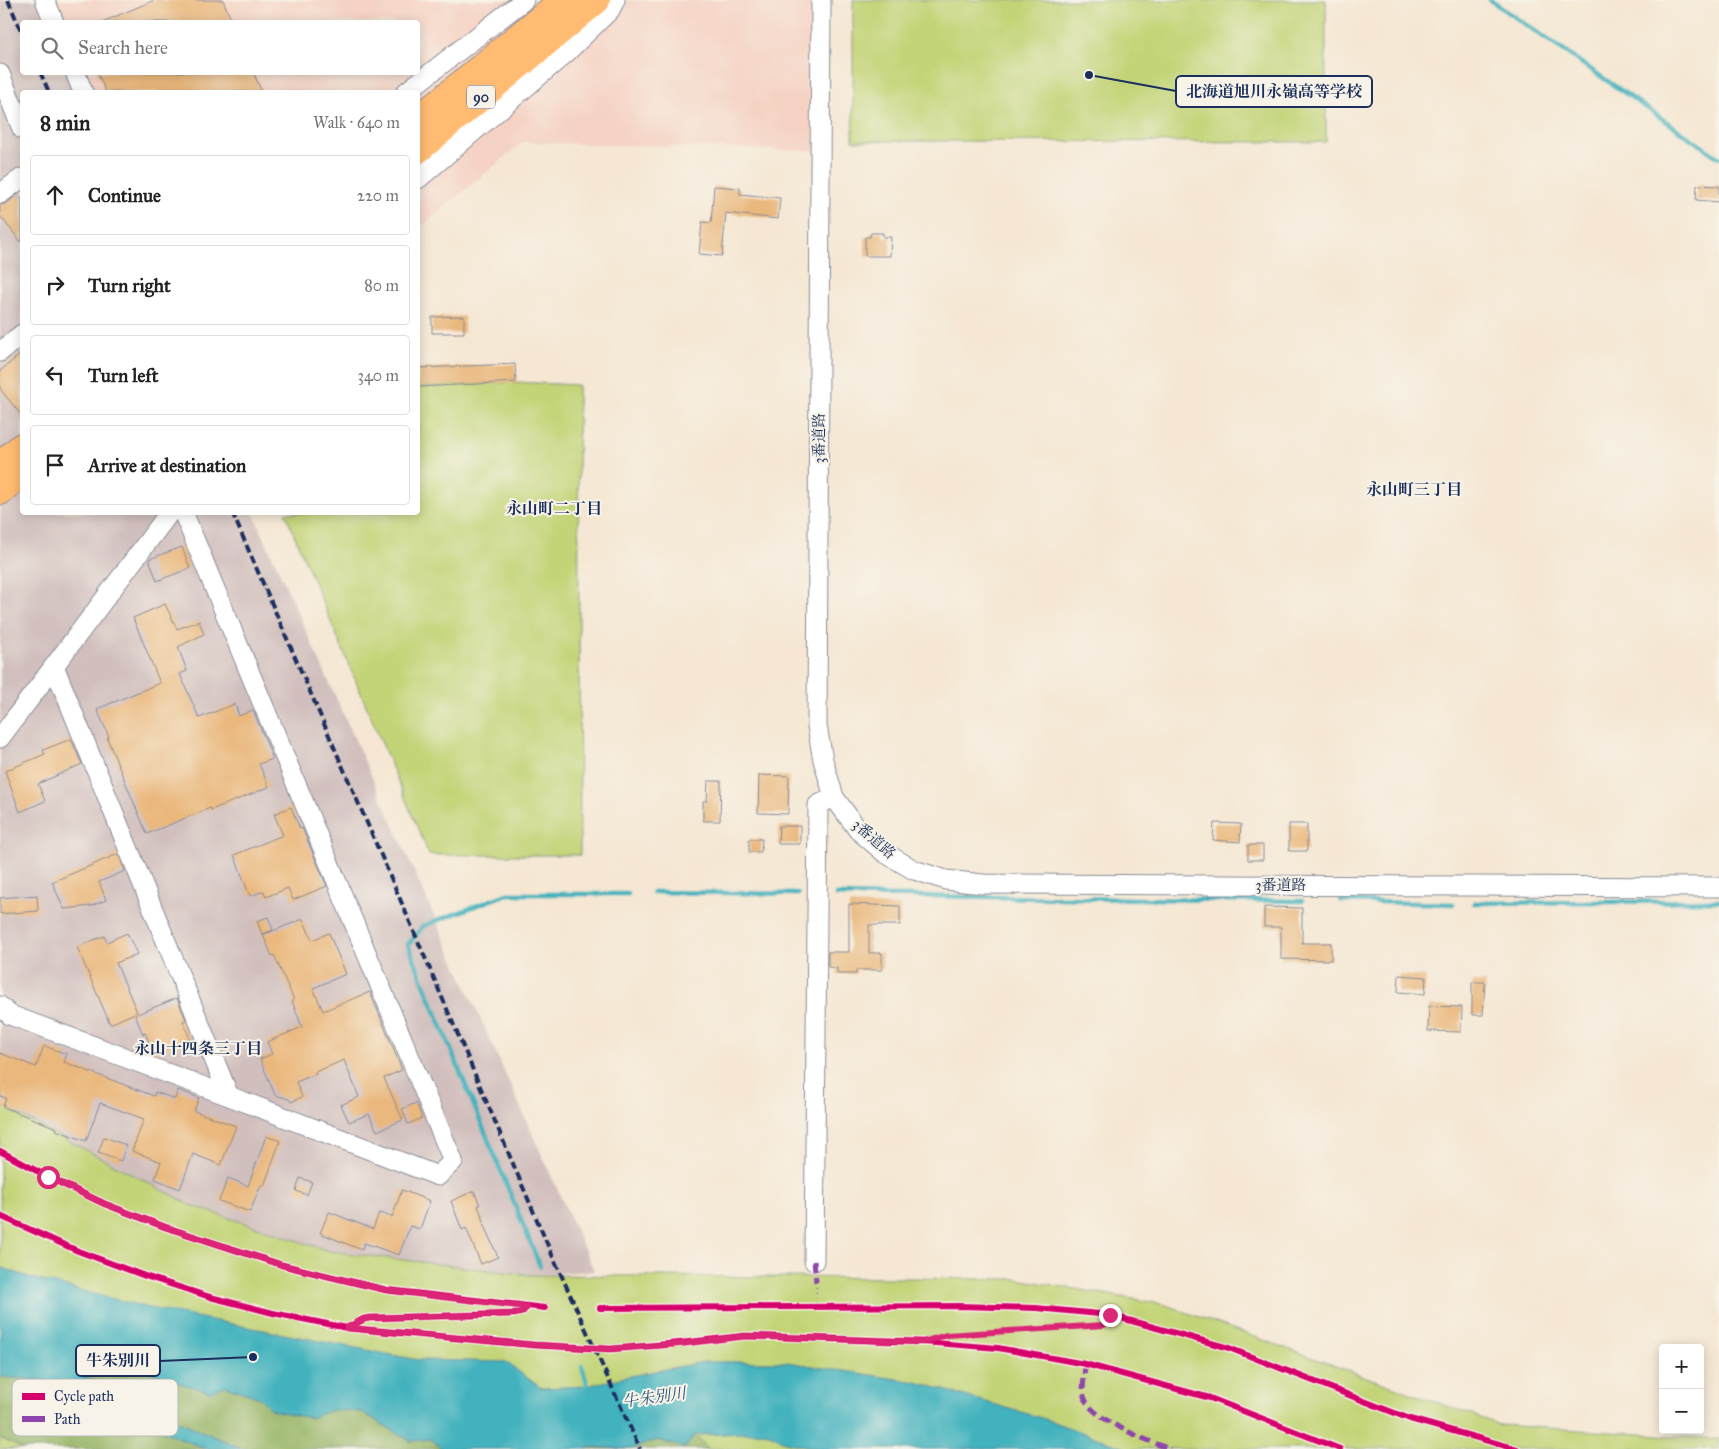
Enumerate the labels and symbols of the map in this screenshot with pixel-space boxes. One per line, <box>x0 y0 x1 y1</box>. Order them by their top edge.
callout: 北海道旭川永嶺高等学校 <box>1176 76 1372 107</box>
text: 北海道旭川永嶺高等学校 <box>1186 82 1363 101</box>
road number: 90 <box>467 85 495 108</box>
street label: 3番道路 <box>810 413 828 464</box>
district label: 永山町三丁目 <box>1366 480 1462 499</box>
district label: 永山町二丁目 <box>506 499 602 518</box>
street label: 3番道路 <box>849 815 899 863</box>
street label: 3番道路 <box>1256 876 1307 894</box>
district label: 永山十四条三丁目 <box>134 1039 262 1058</box>
route start <box>37 1166 60 1189</box>
route end <box>1099 1304 1122 1327</box>
callout: 牛朱別川 <box>76 1345 160 1376</box>
text: 牛朱別川 <box>86 1351 150 1370</box>
legend <box>12 1379 178 1436</box>
water label: 牛朱別川 <box>621 1383 689 1411</box>
text: Cycle path <box>54 1388 114 1405</box>
text: Path <box>54 1411 81 1428</box>

